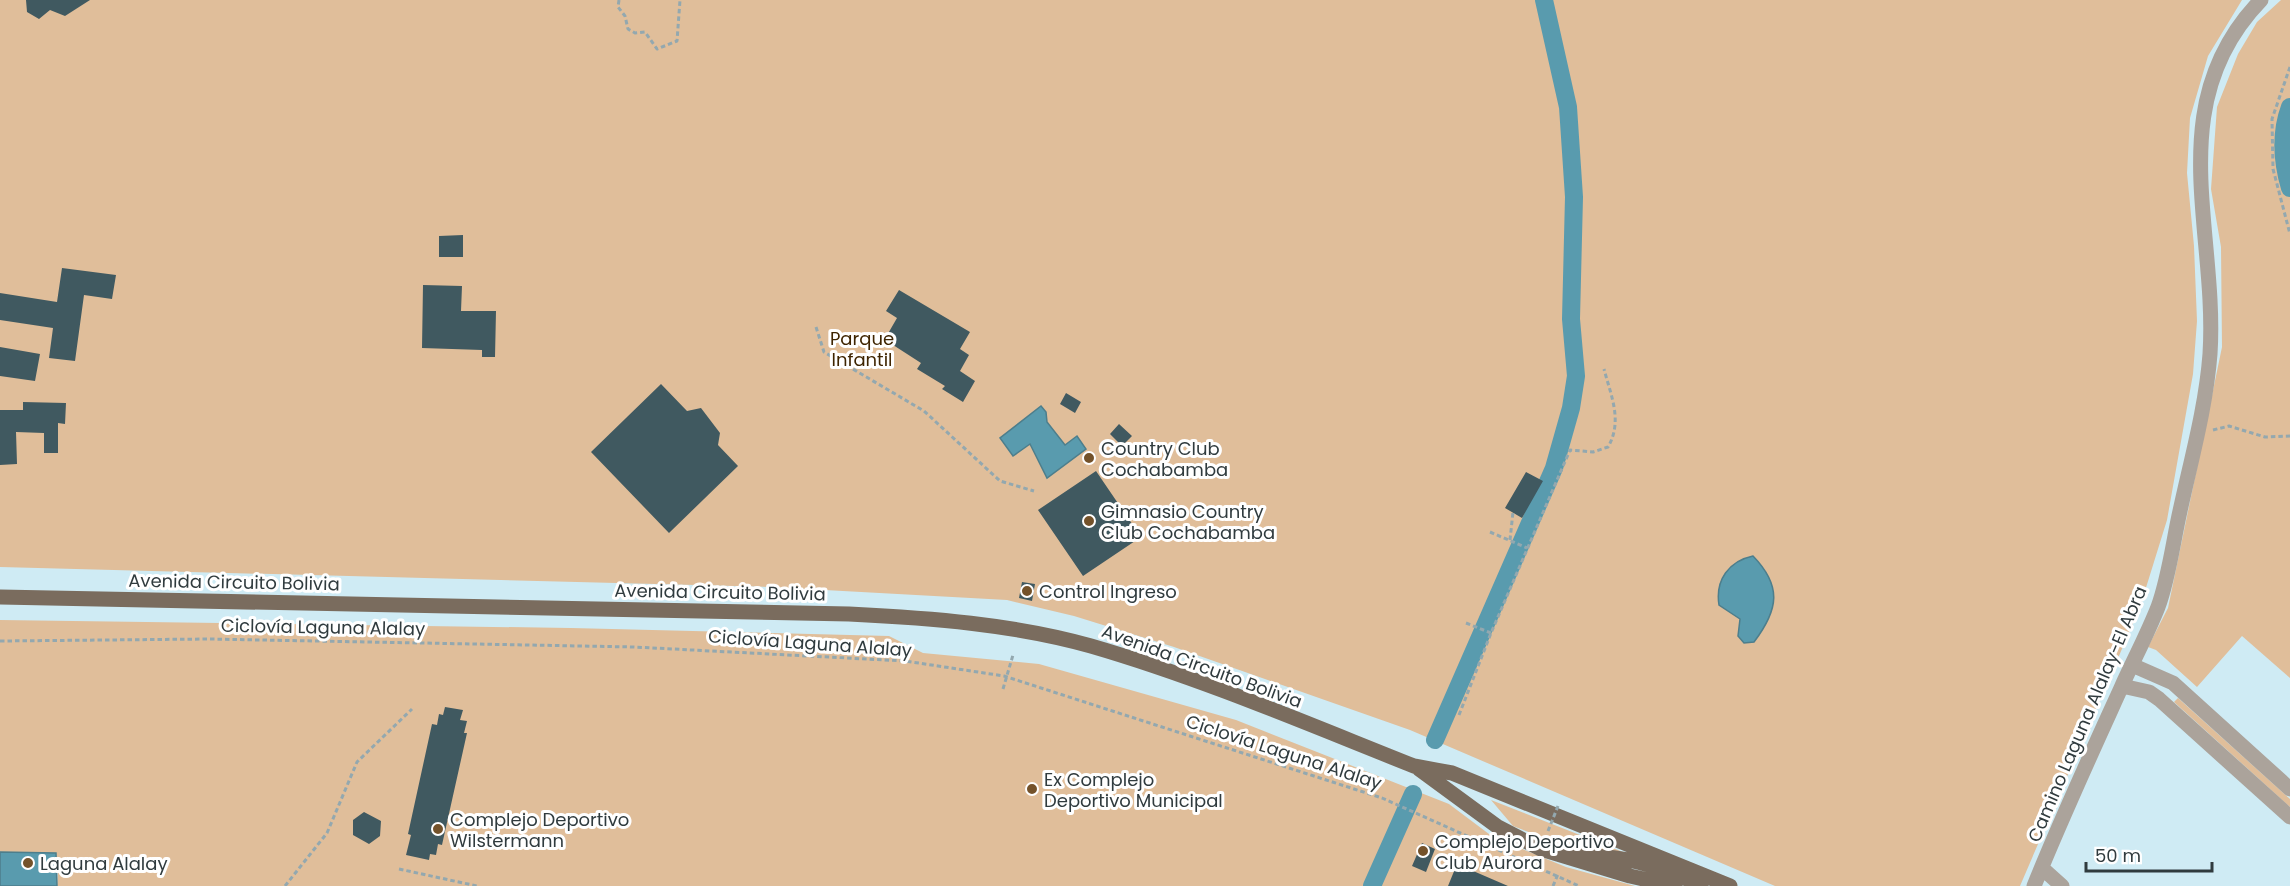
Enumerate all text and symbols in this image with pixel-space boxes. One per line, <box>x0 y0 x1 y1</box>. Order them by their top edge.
park label: Parque Infantil <box>830 326 894 372</box>
place label: Country Club Cochabamba <box>1101 436 1228 482</box>
marker: Country Club Cochabamba <box>1082 451 1096 465</box>
place label: Gimnasio Country Club Cochabamba <box>1101 499 1275 545</box>
marker: Gimnasio Country Club Cochabamba <box>1082 514 1096 528</box>
street label: Avenida Circuito Bolivia <box>128 568 340 596</box>
street label: Avenida Circuito Bolivia <box>614 578 826 606</box>
place label: Control Ingreso <box>1039 579 1177 604</box>
street label: Camino Laguna Alalay-El Abra <box>2022 582 2152 846</box>
marker: Control Ingreso <box>1020 584 1034 598</box>
street label: Ciclovía Laguna Alalay <box>221 613 425 641</box>
street label: Avenida Circuito Bolivia <box>1098 618 1306 714</box>
street label: Ciclovía Laguna Alalay <box>707 623 913 663</box>
street label: Ciclovía Laguna Alalay <box>1183 709 1385 795</box>
place label: Ex Complejo Deportivo Municipal <box>1044 767 1223 813</box>
marker: Ex Complejo Deportivo Municipal <box>1025 782 1039 796</box>
place label: Complejo Deportivo Wilstermann <box>450 807 629 853</box>
marker: Complejo Deportivo Wilstermann <box>431 822 445 836</box>
place label: Complejo Deportivo Club Aurora <box>1435 829 1614 875</box>
scale bar <box>2086 835 2212 873</box>
text: 50 m <box>2095 843 2141 868</box>
marker: Complejo Deportivo Club Aurora <box>1416 844 1430 858</box>
place label: Laguna Alalay <box>40 851 168 876</box>
marker: Laguna Alalay <box>21 856 35 870</box>

